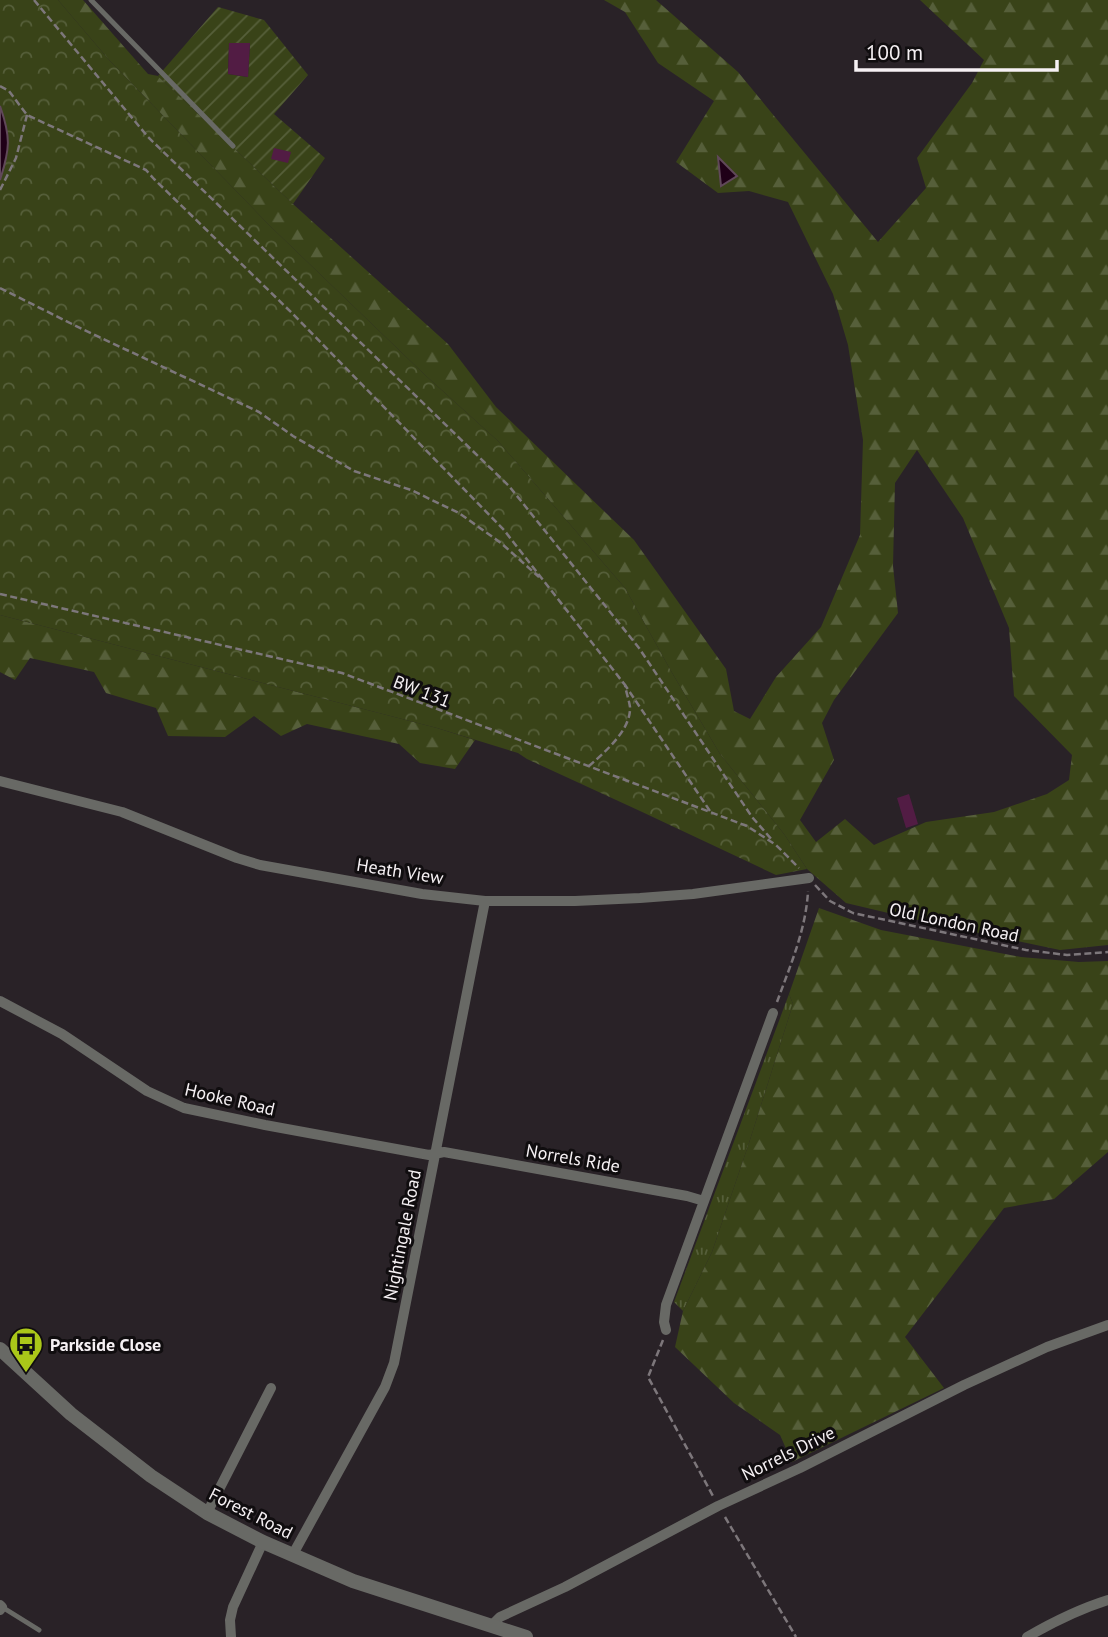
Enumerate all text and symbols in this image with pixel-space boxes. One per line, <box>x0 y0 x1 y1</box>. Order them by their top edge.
scale bar <box>856 28 1057 72</box>
text: 100 m <box>866 39 923 66</box>
street label: BW 131 <box>390 670 454 712</box>
street label: Heath View <box>355 853 446 889</box>
street label: Old London Road <box>887 897 1021 947</box>
street label: Hooke Road <box>183 1077 277 1121</box>
street label: Norrels Ride <box>524 1138 622 1178</box>
street label: Nightingale Road <box>378 1167 426 1303</box>
bus stop icon: Parkside Close <box>7 1325 45 1374</box>
place label: Parkside Close <box>50 1333 161 1356</box>
street label: Norrels Drive <box>738 1420 838 1486</box>
street label: Forest Road <box>205 1482 297 1544</box>

